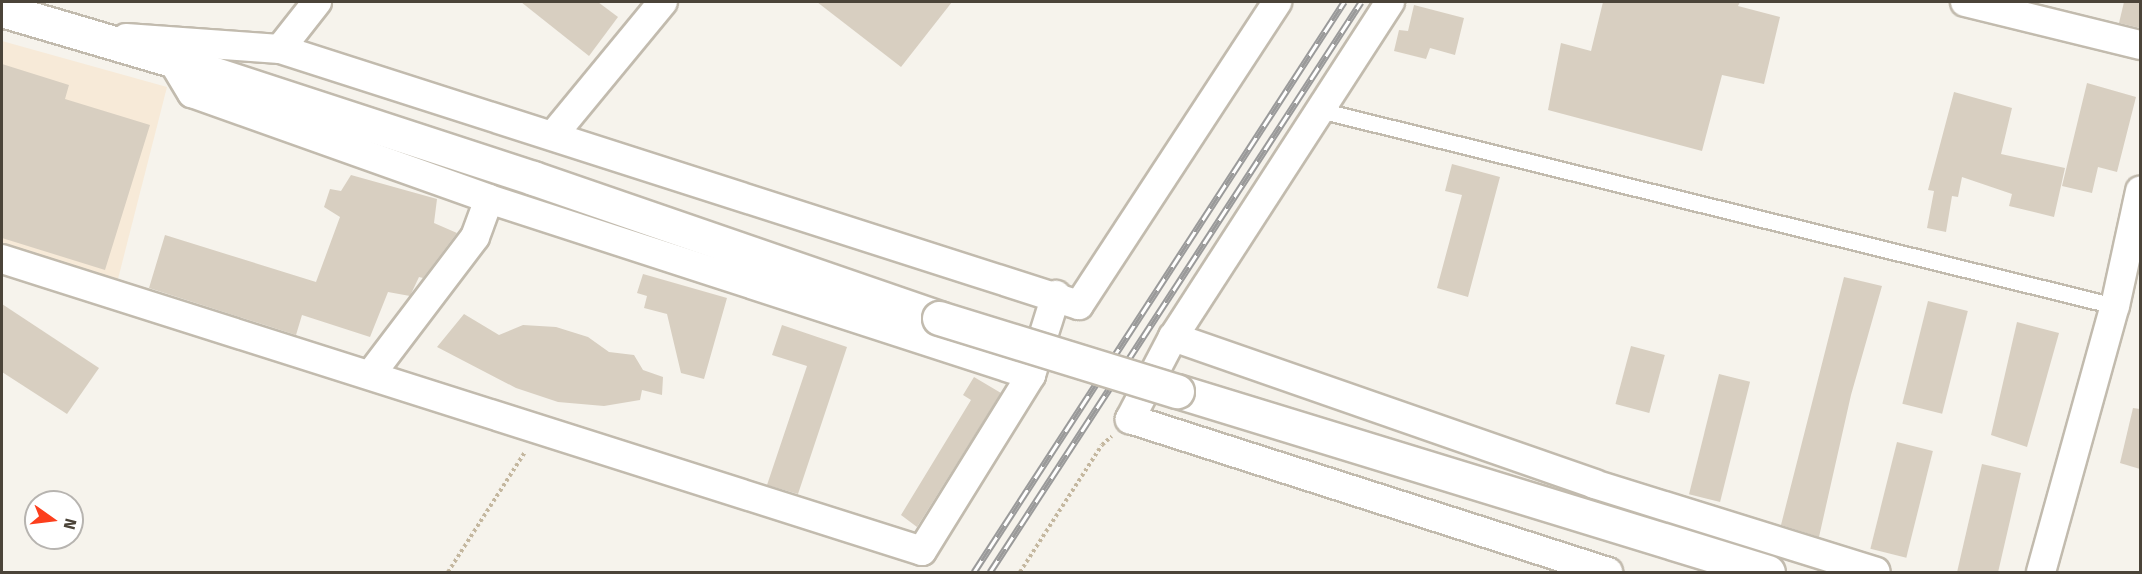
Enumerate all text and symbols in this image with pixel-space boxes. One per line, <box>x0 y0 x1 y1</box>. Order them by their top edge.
north arrow <box>24 490 84 550</box>
text: N <box>60 517 81 531</box>

